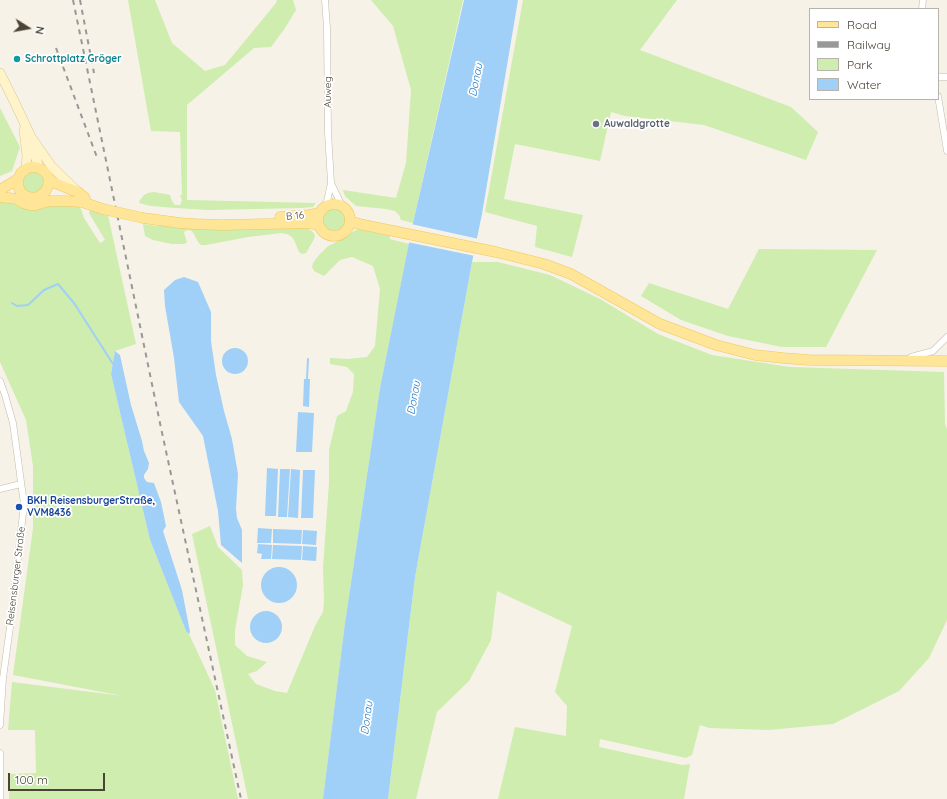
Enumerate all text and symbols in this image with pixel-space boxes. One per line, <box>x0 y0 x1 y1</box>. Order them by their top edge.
north arrow <box>8 8 48 48</box>
legend <box>809 8 939 100</box>
text: Road <box>847 17 877 32</box>
text: N <box>32 25 47 36</box>
text: Railway <box>847 37 891 52</box>
place label: Schrottplatz Gröger <box>25 53 122 65</box>
marker: Schrottplatz Gröger <box>12 54 22 64</box>
text: Park <box>847 57 872 72</box>
water label: Donau <box>466 62 486 98</box>
street label: Auweg <box>322 76 334 108</box>
text: Water <box>847 77 881 92</box>
place label: Auwaldgrotte <box>604 118 670 130</box>
marker: Auwaldgrotte <box>591 119 601 129</box>
street label: B 16 <box>285 209 305 223</box>
water label: Donau <box>405 380 423 416</box>
place label: BKH ReisensburgerStraße, VVM8436 <box>27 495 155 518</box>
marker: BKH ReisensburgerStraße, VVM8436 <box>14 502 24 512</box>
street label: Reisensburger Straße <box>4 526 28 626</box>
water label: Donau <box>358 700 376 736</box>
scale bar <box>10 765 107 791</box>
text: 100 m <box>15 772 48 787</box>

